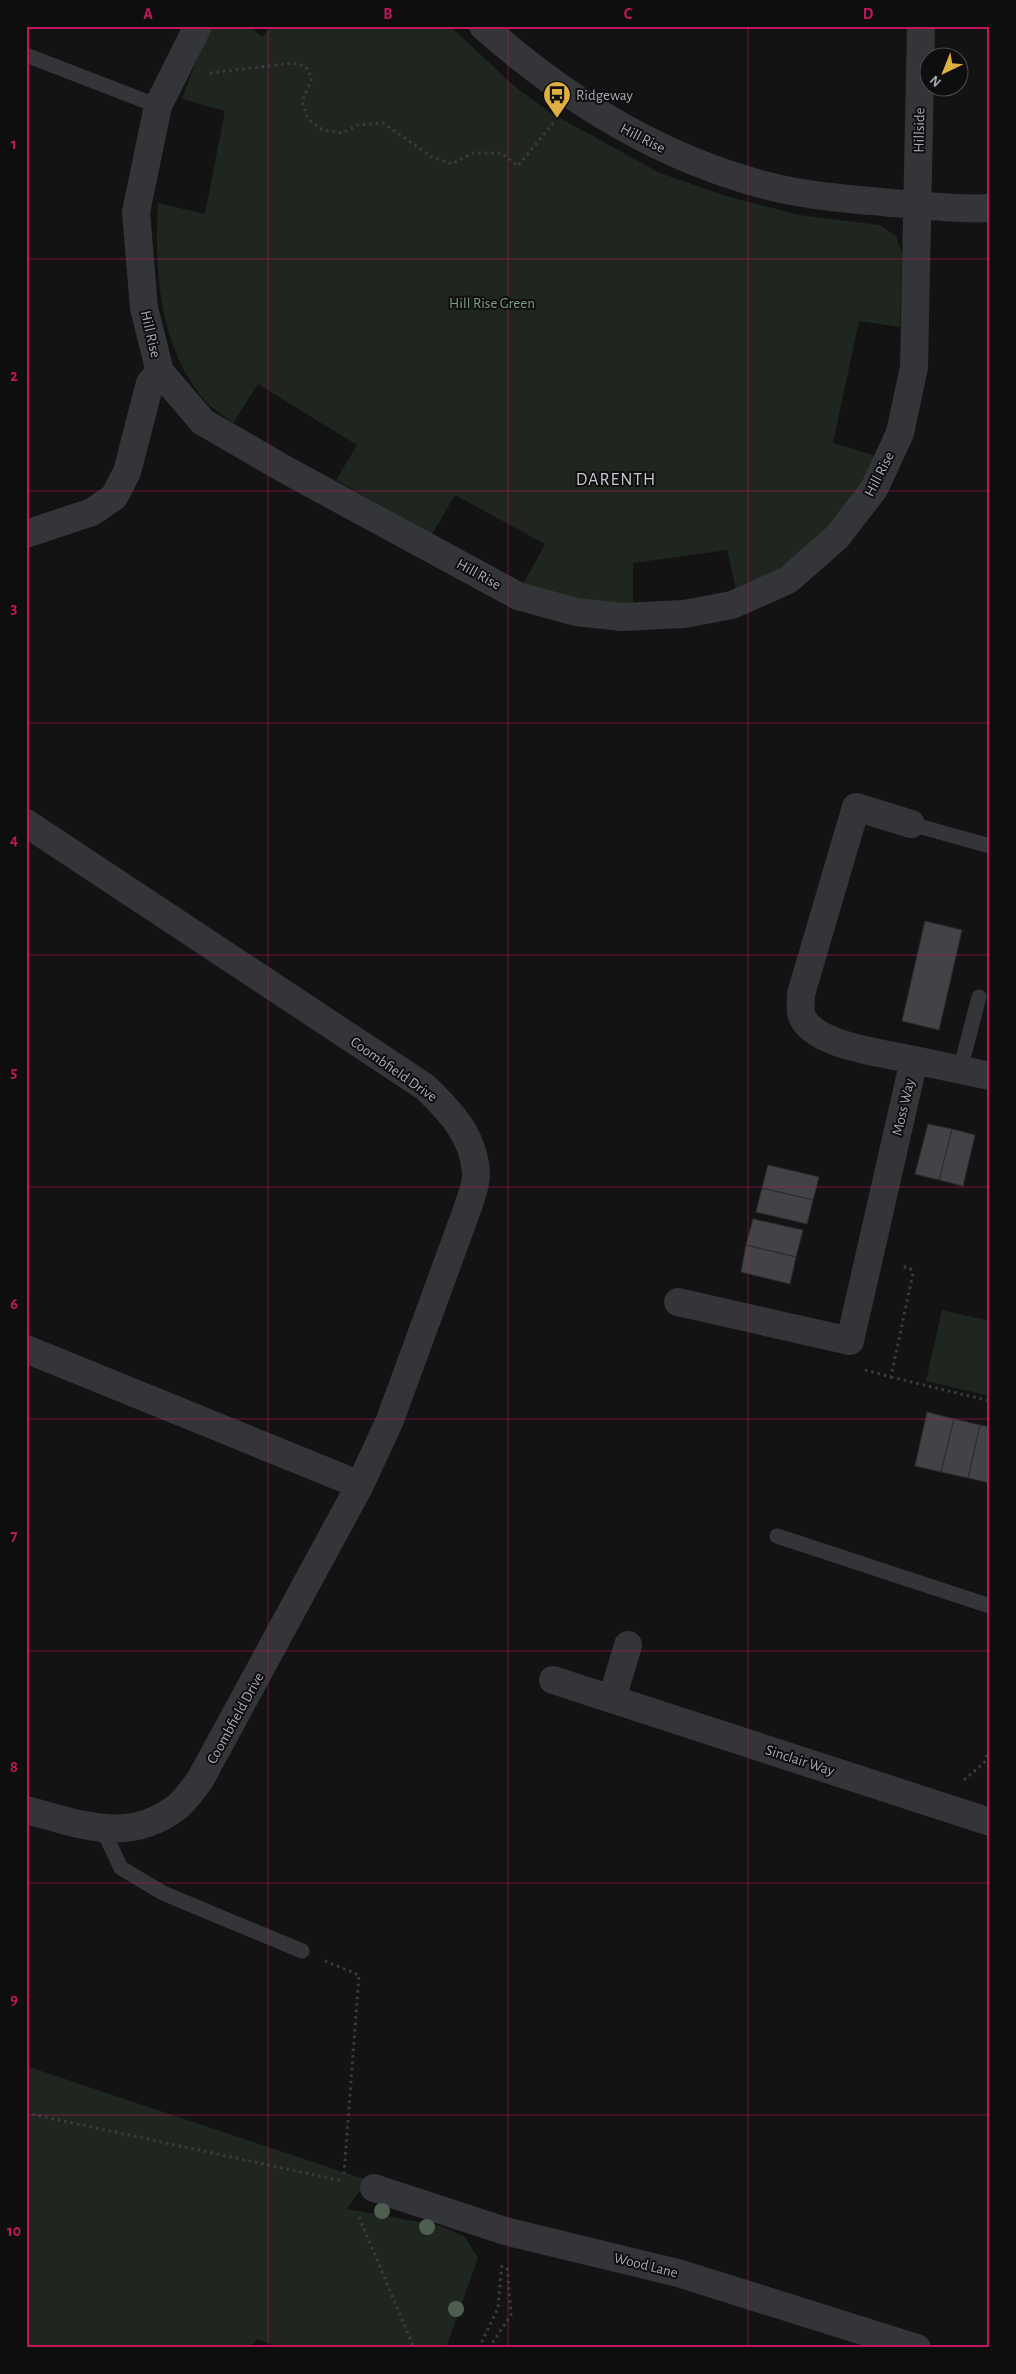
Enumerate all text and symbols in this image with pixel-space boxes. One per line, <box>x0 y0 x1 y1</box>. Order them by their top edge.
text: A <box>143 6 153 22</box>
text: B <box>383 6 393 22</box>
text: C <box>624 6 633 22</box>
text: D <box>863 6 874 22</box>
north arrow <box>918 48 968 98</box>
text: N <box>927 72 944 89</box>
bus stop icon: Ridgeway <box>542 80 572 119</box>
place label: Ridgeway <box>576 88 634 103</box>
street label: Hillside <box>912 107 927 153</box>
street label: Hill Rise <box>618 121 668 156</box>
text: 1 <box>11 136 17 152</box>
park label: Hill Rise Green <box>449 296 535 311</box>
street label: Hill Rise <box>138 309 163 359</box>
text: 2 <box>10 368 18 384</box>
street label: Hill Rise <box>862 449 897 499</box>
district label: DARENTH <box>576 471 656 489</box>
street label: Hill Rise <box>454 556 504 593</box>
text: 3 <box>11 600 18 616</box>
text: 4 <box>10 832 18 848</box>
street label: Coombfield Drive <box>348 1034 440 1105</box>
text: 5 <box>11 1064 18 1080</box>
street label: Moss Way <box>890 1076 917 1137</box>
text: 6 <box>10 1296 18 1312</box>
text: 7 <box>11 1528 18 1544</box>
street label: Coombfield Drive <box>204 1670 267 1766</box>
street label: Sinclair Way <box>764 1742 837 1779</box>
text: 8 <box>10 1759 18 1775</box>
text: 9 <box>10 1991 18 2007</box>
text: 10 <box>7 2223 21 2239</box>
street label: Wood Lane <box>612 2250 679 2281</box>

